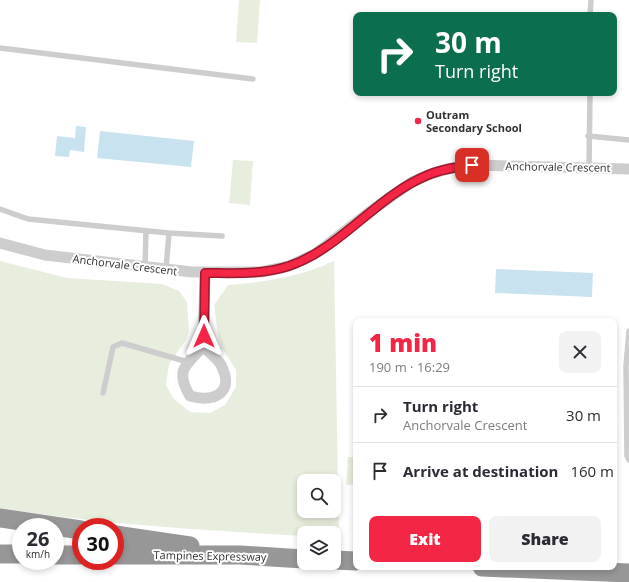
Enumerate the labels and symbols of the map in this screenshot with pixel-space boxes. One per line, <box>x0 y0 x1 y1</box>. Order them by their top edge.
place label: Outram Secondary School <box>426 107 522 135</box>
marker: Outram Secondary School <box>413 116 423 126</box>
pin <box>455 148 489 182</box>
street label: Anchorvale Crescent <box>505 158 611 175</box>
street label: Anchorvale Crescent <box>72 251 178 278</box>
position arrow <box>183 315 225 357</box>
speed limit sign: 30 <box>72 518 124 570</box>
street label: Tampines Expressway <box>153 547 267 564</box>

